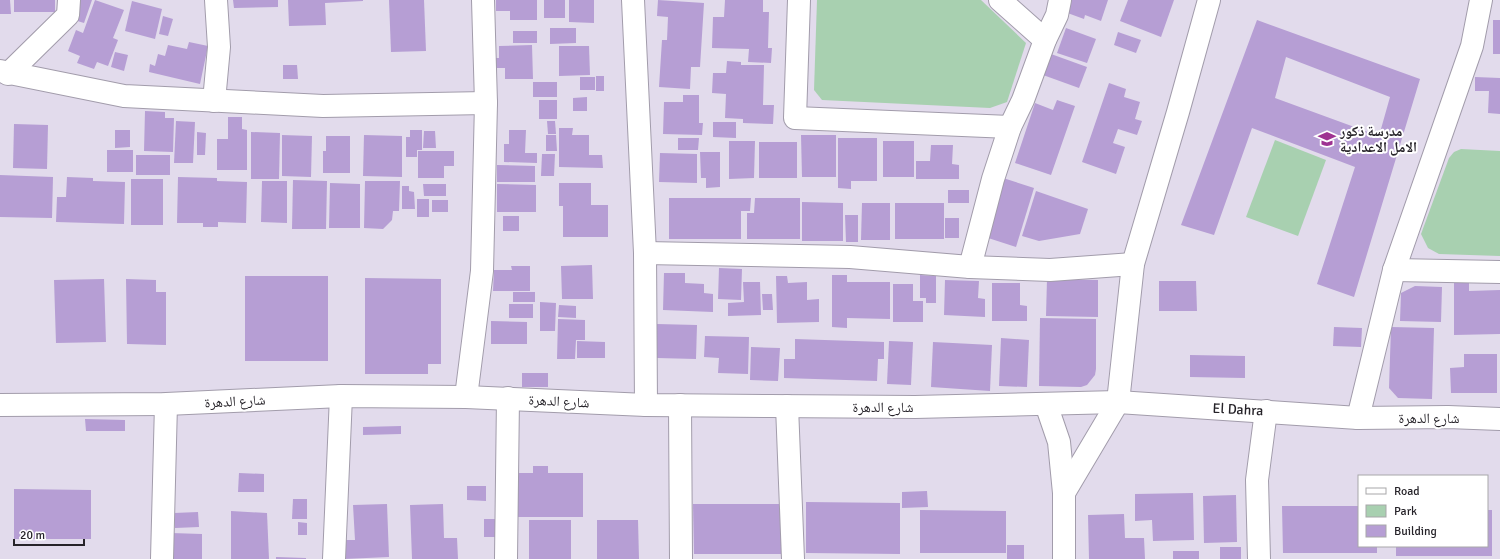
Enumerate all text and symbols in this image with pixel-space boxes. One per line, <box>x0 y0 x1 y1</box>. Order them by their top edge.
place label: مدرسة ذكور الامل الاعدادية <box>1339 123 1417 156</box>
school or university icon: مدرسة ذكور الامل الاعدادية <box>1317 129 1337 149</box>
street label: شارع الدهرة <box>204 391 266 413</box>
street label: شارع الدهرة <box>528 391 590 413</box>
street label: شارع الدهرة <box>852 399 914 417</box>
street label: El Dahra <box>1212 400 1264 419</box>
street label: شارع الدهرة <box>1398 410 1460 428</box>
legend <box>1358 475 1488 547</box>
text: Road <box>1394 484 1420 499</box>
text: Park <box>1394 504 1417 519</box>
scale bar <box>14 521 84 547</box>
text: Building <box>1394 524 1437 539</box>
text: 20 m <box>20 528 45 543</box>

